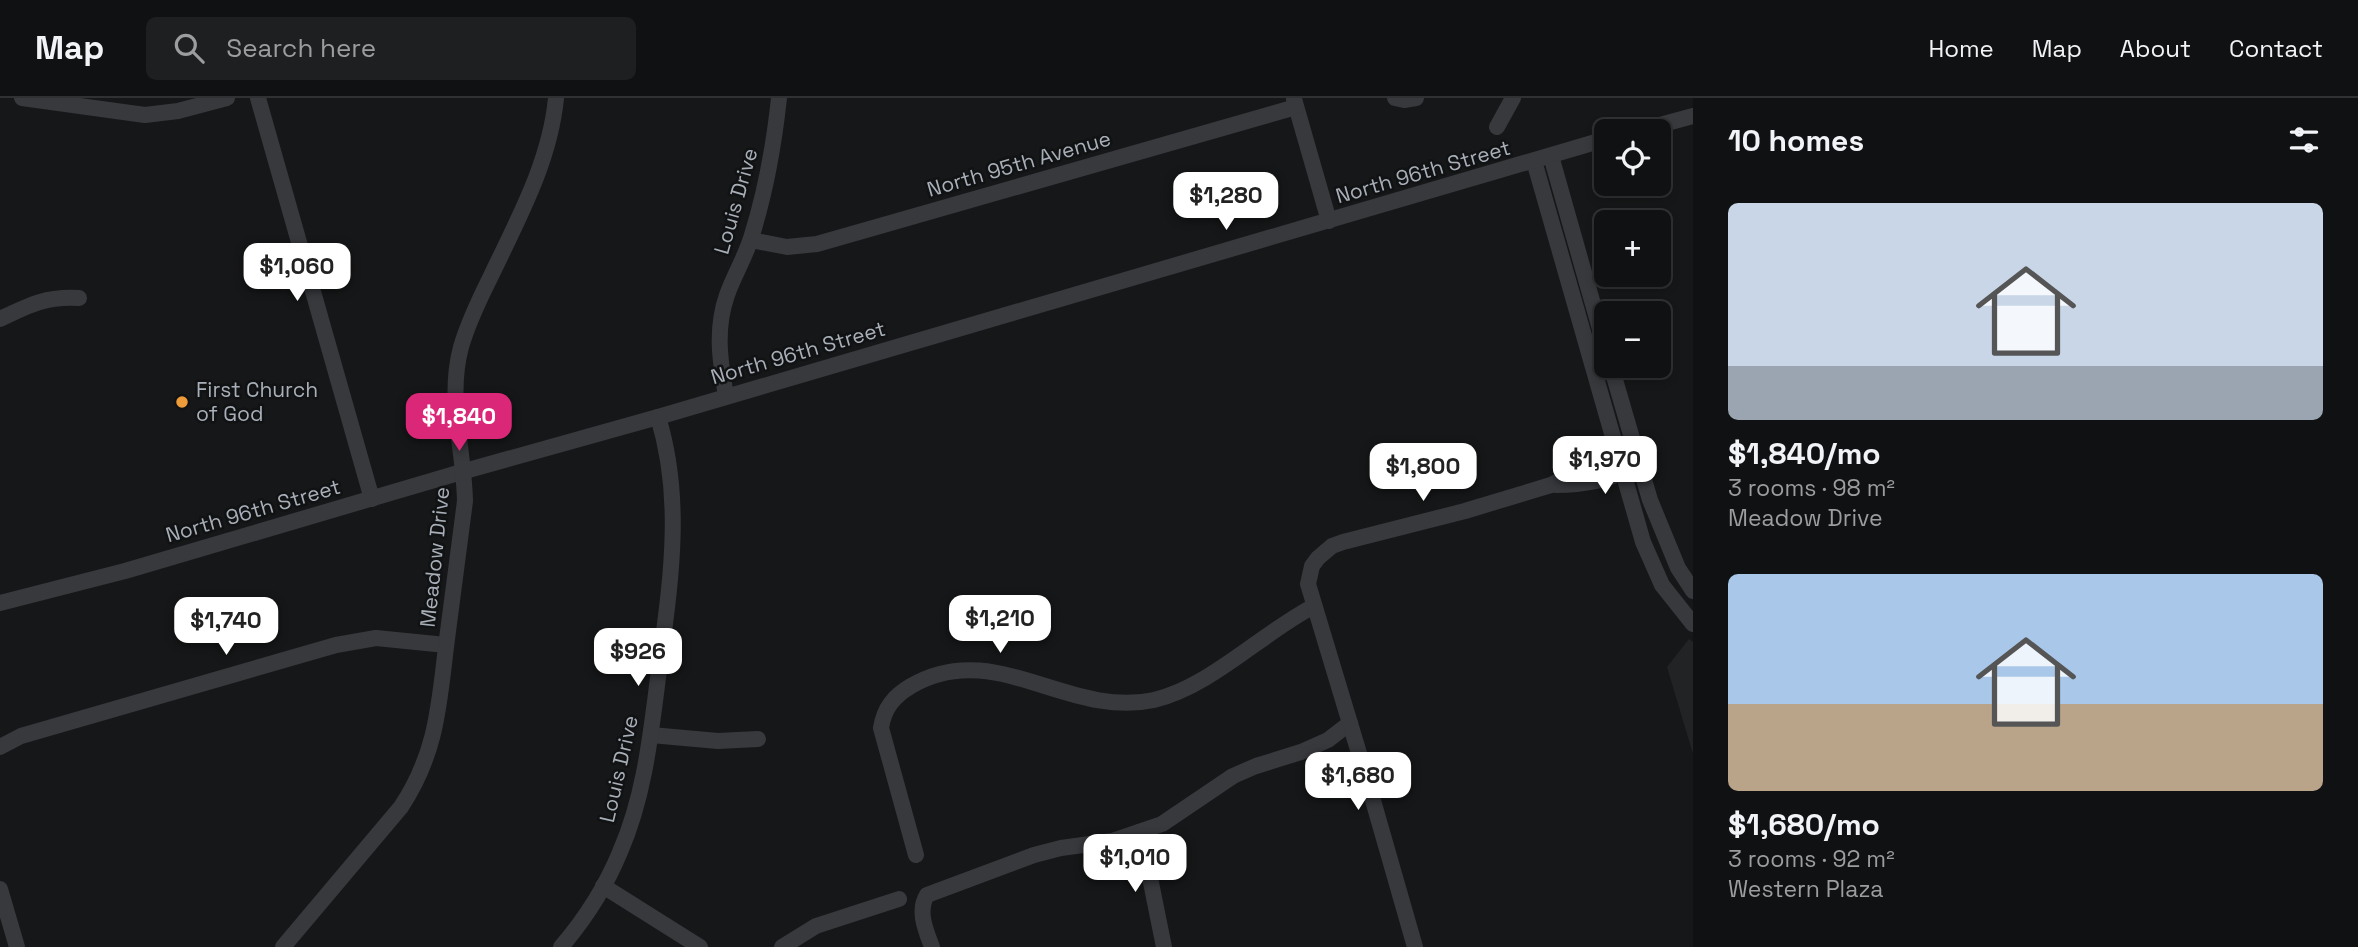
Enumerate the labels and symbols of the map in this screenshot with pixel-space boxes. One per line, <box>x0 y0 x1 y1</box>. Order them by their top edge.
street label: North 95th Avenue <box>924 124 1114 203</box>
street label: North 96th Street <box>1332 134 1513 209</box>
street label: Louis Drive <box>708 145 764 257</box>
pin: $1,280 <box>1169 172 1283 232</box>
pin: $1,060 <box>240 244 354 303</box>
street label: North 96th Street <box>707 315 888 390</box>
place label: First Church of God <box>196 376 318 427</box>
marker: First Church of God <box>174 394 190 410</box>
pin: $1,840 <box>402 394 516 453</box>
pin: $1,970 <box>1548 436 1662 496</box>
pin: $1,800 <box>1366 444 1480 503</box>
street label: North 96th Street <box>162 473 343 548</box>
street label: Meadow Drive <box>414 485 455 629</box>
pin: $1,210 <box>943 596 1057 655</box>
pin: $1,740 <box>169 598 283 657</box>
pin: $926 <box>597 628 679 688</box>
street label: Louis Drive <box>593 713 644 825</box>
pin: $1,680 <box>1301 752 1415 812</box>
pin: $1,010 <box>1078 834 1192 894</box>

